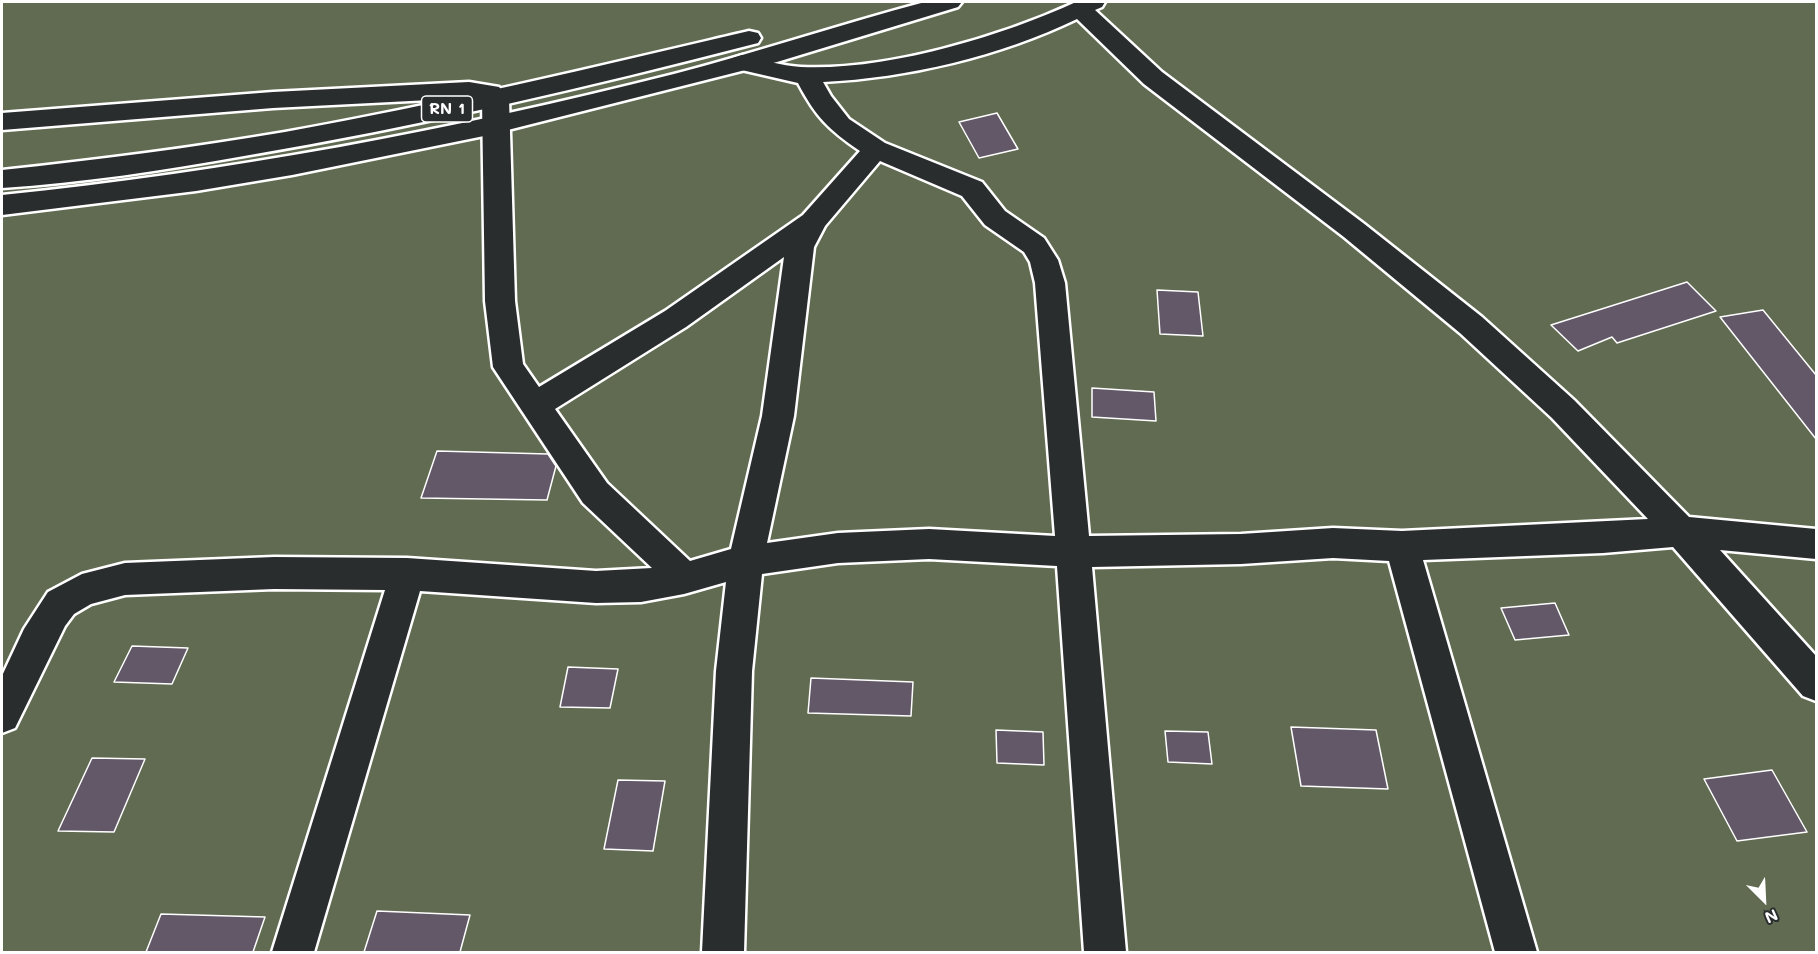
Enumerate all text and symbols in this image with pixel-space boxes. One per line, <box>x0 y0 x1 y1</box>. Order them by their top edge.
road number: RN 1 <box>422 96 472 122</box>
north arrow <box>1734 870 1794 930</box>
text: N <box>1762 905 1781 929</box>

